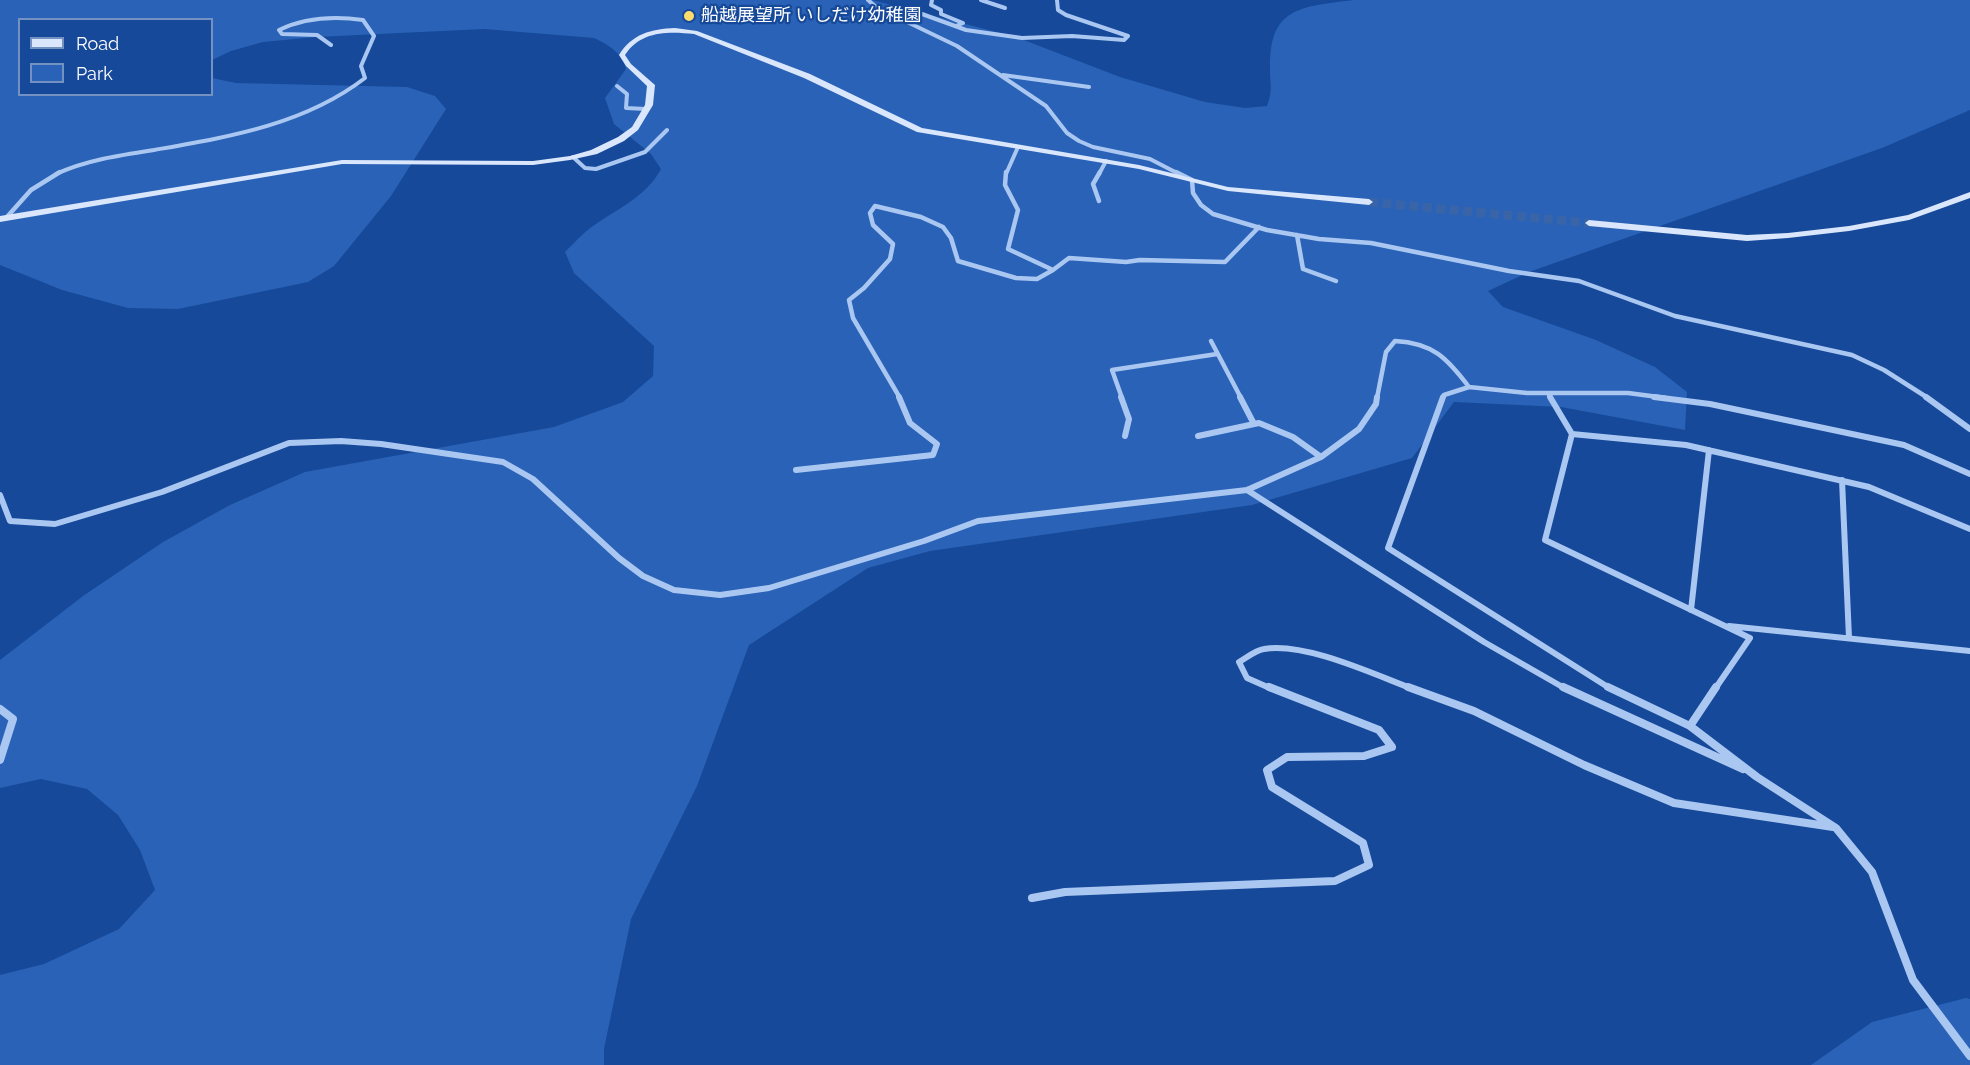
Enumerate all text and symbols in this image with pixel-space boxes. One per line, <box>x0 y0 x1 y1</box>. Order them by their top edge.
place label: 船越展望所 いしだけ幼稚園 <box>701 5 922 27</box>
marker: 船越展望所 いしだけ幼稚園 <box>682 9 696 23</box>
legend <box>18 18 213 96</box>
text: Road <box>76 33 119 54</box>
text: Park <box>76 63 113 84</box>

